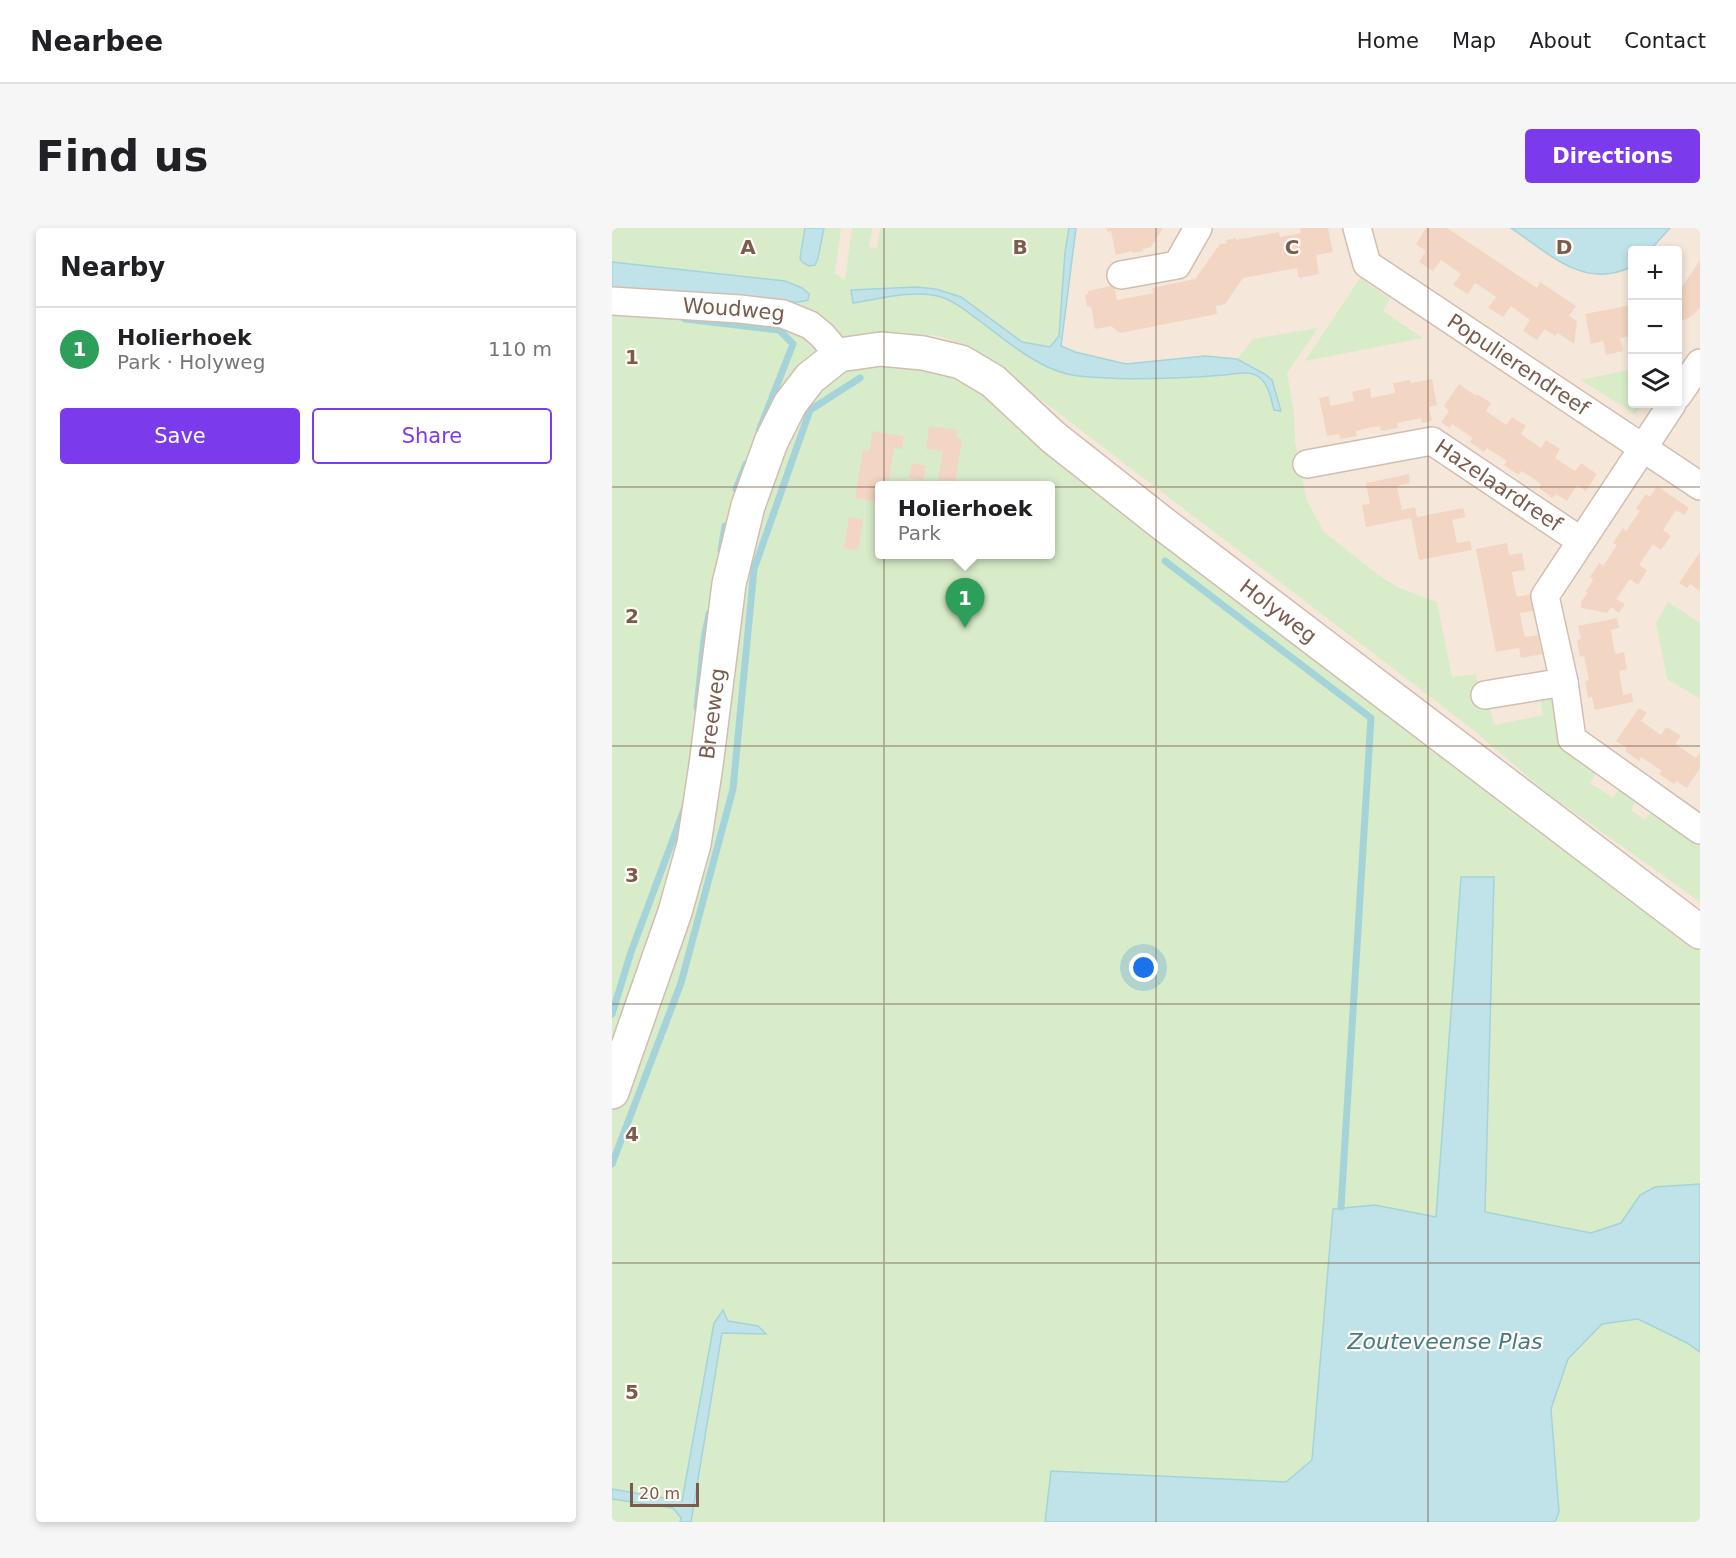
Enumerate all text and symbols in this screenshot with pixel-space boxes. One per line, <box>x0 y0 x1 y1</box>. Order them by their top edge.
text: Nearbee <box>30 25 163 58</box>
text: Home <box>1357 29 1419 53</box>
text: Map <box>1452 29 1496 53</box>
text: About <box>1529 29 1591 53</box>
text: Contact <box>1624 29 1706 53</box>
button: Directions <box>1525 129 1700 183</box>
text: Find us <box>36 132 209 181</box>
text: A <box>740 235 756 259</box>
text: B <box>1012 235 1028 259</box>
text: C <box>1285 235 1299 259</box>
text: D <box>1556 235 1572 259</box>
map controls <box>1628 246 1682 408</box>
button: + <box>1628 246 1682 300</box>
text: Nearby <box>60 252 165 282</box>
street label: Woudweg <box>682 293 786 326</box>
button: − <box>1628 300 1682 354</box>
street label: Populierendreef <box>1443 309 1594 421</box>
text: Holierhoek <box>117 325 252 350</box>
text: 1 <box>73 337 86 361</box>
text: 110 m <box>488 337 552 361</box>
text: 1 <box>625 345 639 369</box>
text: Park · Holyweg <box>117 350 265 374</box>
button: layers <box>1628 354 1682 408</box>
button: Save <box>60 408 300 464</box>
button: Share <box>312 408 552 464</box>
street label: Hazelaardreef <box>1431 435 1567 537</box>
popup <box>875 481 1055 559</box>
text: Holierhoek <box>898 496 1032 521</box>
text: Park <box>898 521 941 545</box>
street label: Holyweg <box>1235 574 1321 648</box>
pin: 1 <box>946 578 984 628</box>
text: 2 <box>625 604 639 628</box>
street label: Breeweg <box>695 667 730 761</box>
text: 3 <box>625 863 639 887</box>
your location <box>1129 953 1158 982</box>
text: 4 <box>625 1122 639 1146</box>
water label: Zouteveense Plas <box>1347 1329 1542 1354</box>
text: 5 <box>625 1380 639 1404</box>
scale bar <box>630 1480 699 1508</box>
text: 20 m <box>639 1484 680 1503</box>

